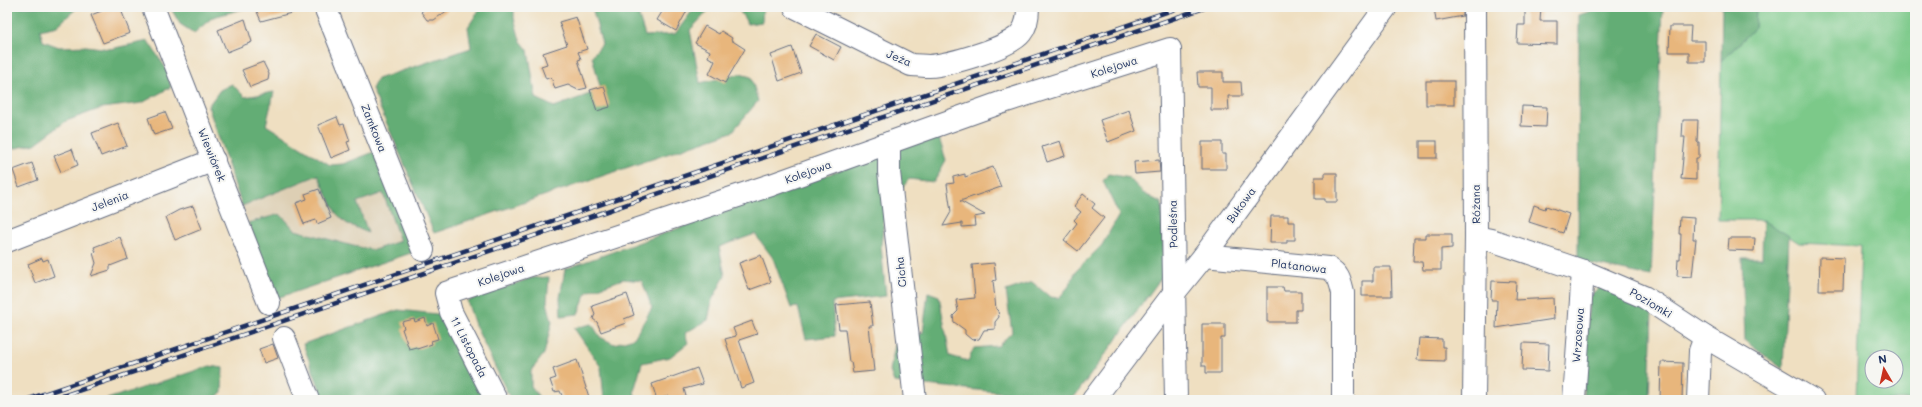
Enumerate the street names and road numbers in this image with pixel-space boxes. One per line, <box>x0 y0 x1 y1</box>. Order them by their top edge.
street label: Jeża <box>884 46 914 69</box>
street label: Kolejowa <box>1089 52 1139 81</box>
street label: Zamkowa <box>358 101 391 154</box>
street label: Wiewiórek <box>195 126 230 184</box>
street label: Kolejowa <box>783 156 833 187</box>
street label: Bukowa <box>1223 184 1259 226</box>
street label: Różana <box>1468 184 1483 224</box>
street label: Jelenia <box>89 187 131 214</box>
street label: Podleśna <box>1165 200 1180 248</box>
street label: Platanowa <box>1270 255 1328 276</box>
street label: Cicha <box>891 256 910 288</box>
street label: Kolejowa <box>476 260 526 289</box>
street label: Poziomki <box>1627 284 1675 321</box>
street label: Wrzosowa <box>1568 307 1587 363</box>
street label: 11 Listopada <box>448 314 491 380</box>

